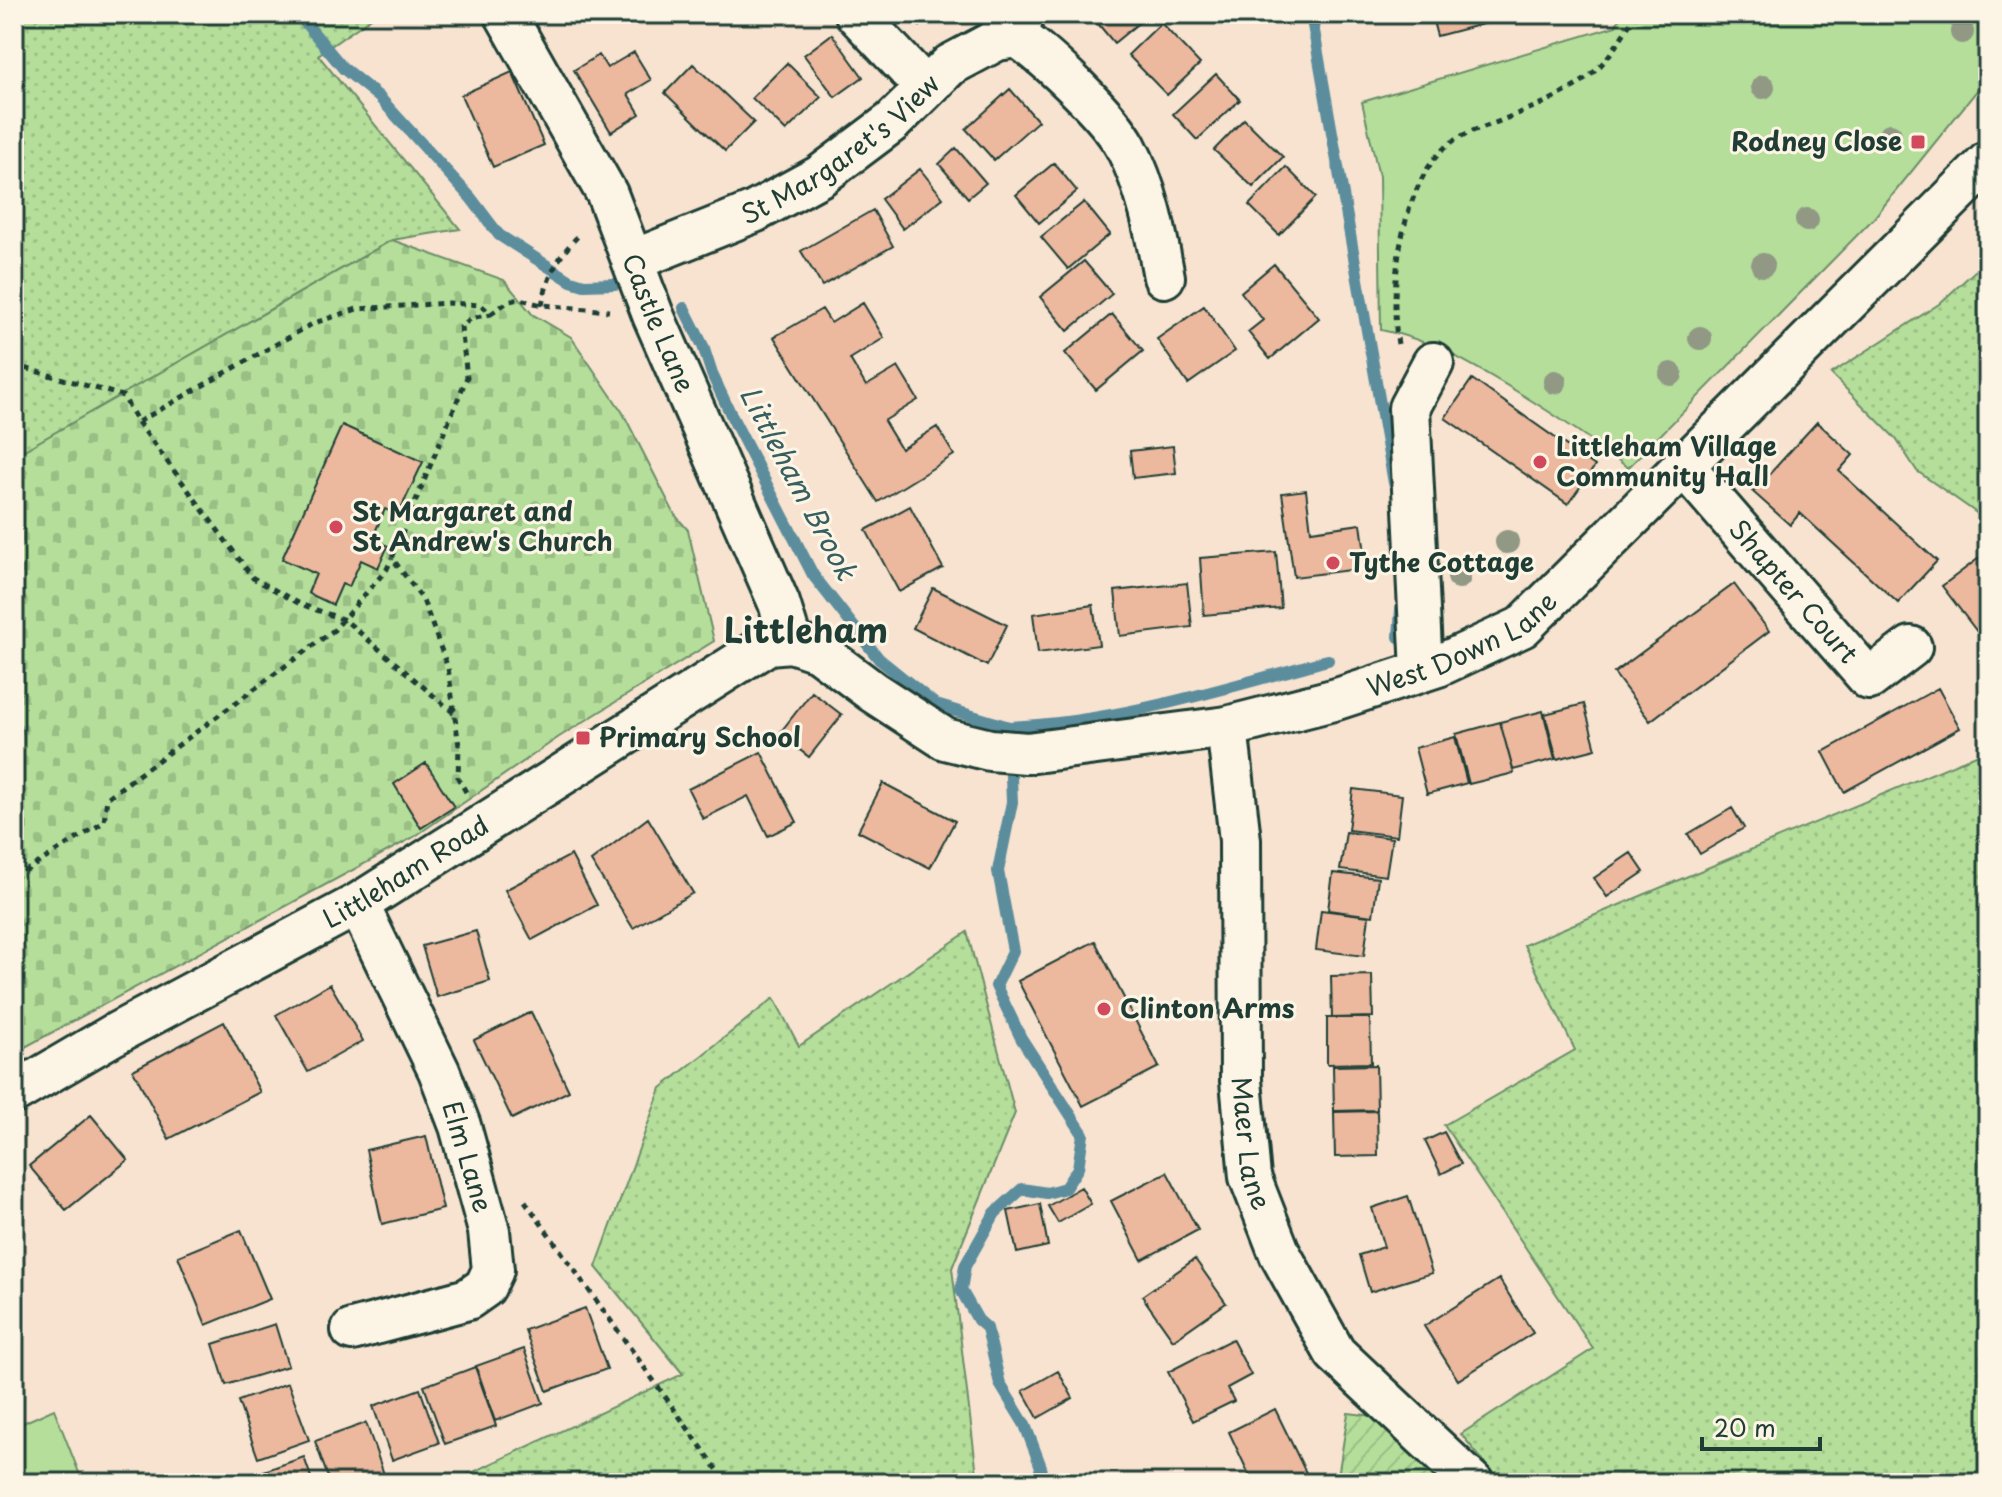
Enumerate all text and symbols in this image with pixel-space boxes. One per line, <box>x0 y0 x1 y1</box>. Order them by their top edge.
street label: St Margaret's View <box>735 65 948 233</box>
place label: Rodney Close <box>1731 121 1902 160</box>
marker: Rodney Close <box>1909 133 1927 151</box>
street label: Castle Lane <box>613 247 706 399</box>
water label: Littleham Brook <box>730 378 869 588</box>
place label: Littleham Village Community Hall <box>1556 426 1777 495</box>
marker: Littleham Village Community Hall <box>1531 453 1549 471</box>
place label: St Margaret and St Andrew's Church <box>352 491 613 560</box>
street label: Shapter Court <box>1721 510 1868 672</box>
marker: St Margaret and St Andrew's Church <box>327 518 345 536</box>
place label: Tythe Cottage <box>1349 542 1534 581</box>
marker: Tythe Cottage <box>1324 554 1342 572</box>
street label: West Down Lane <box>1361 582 1565 706</box>
district label: Littleham <box>724 603 888 655</box>
place label: Primary School <box>599 717 801 756</box>
marker: Primary School <box>574 729 592 747</box>
street label: Littleham Road <box>315 805 496 937</box>
place label: Clinton Arms <box>1120 988 1294 1027</box>
marker: Clinton Arms <box>1095 1000 1113 1018</box>
street label: Maer Lane <box>1223 1075 1282 1215</box>
street label: Elm Lane <box>433 1096 504 1217</box>
scale bar <box>1702 1401 1820 1451</box>
text: 20 m <box>1714 1409 1776 1445</box>

